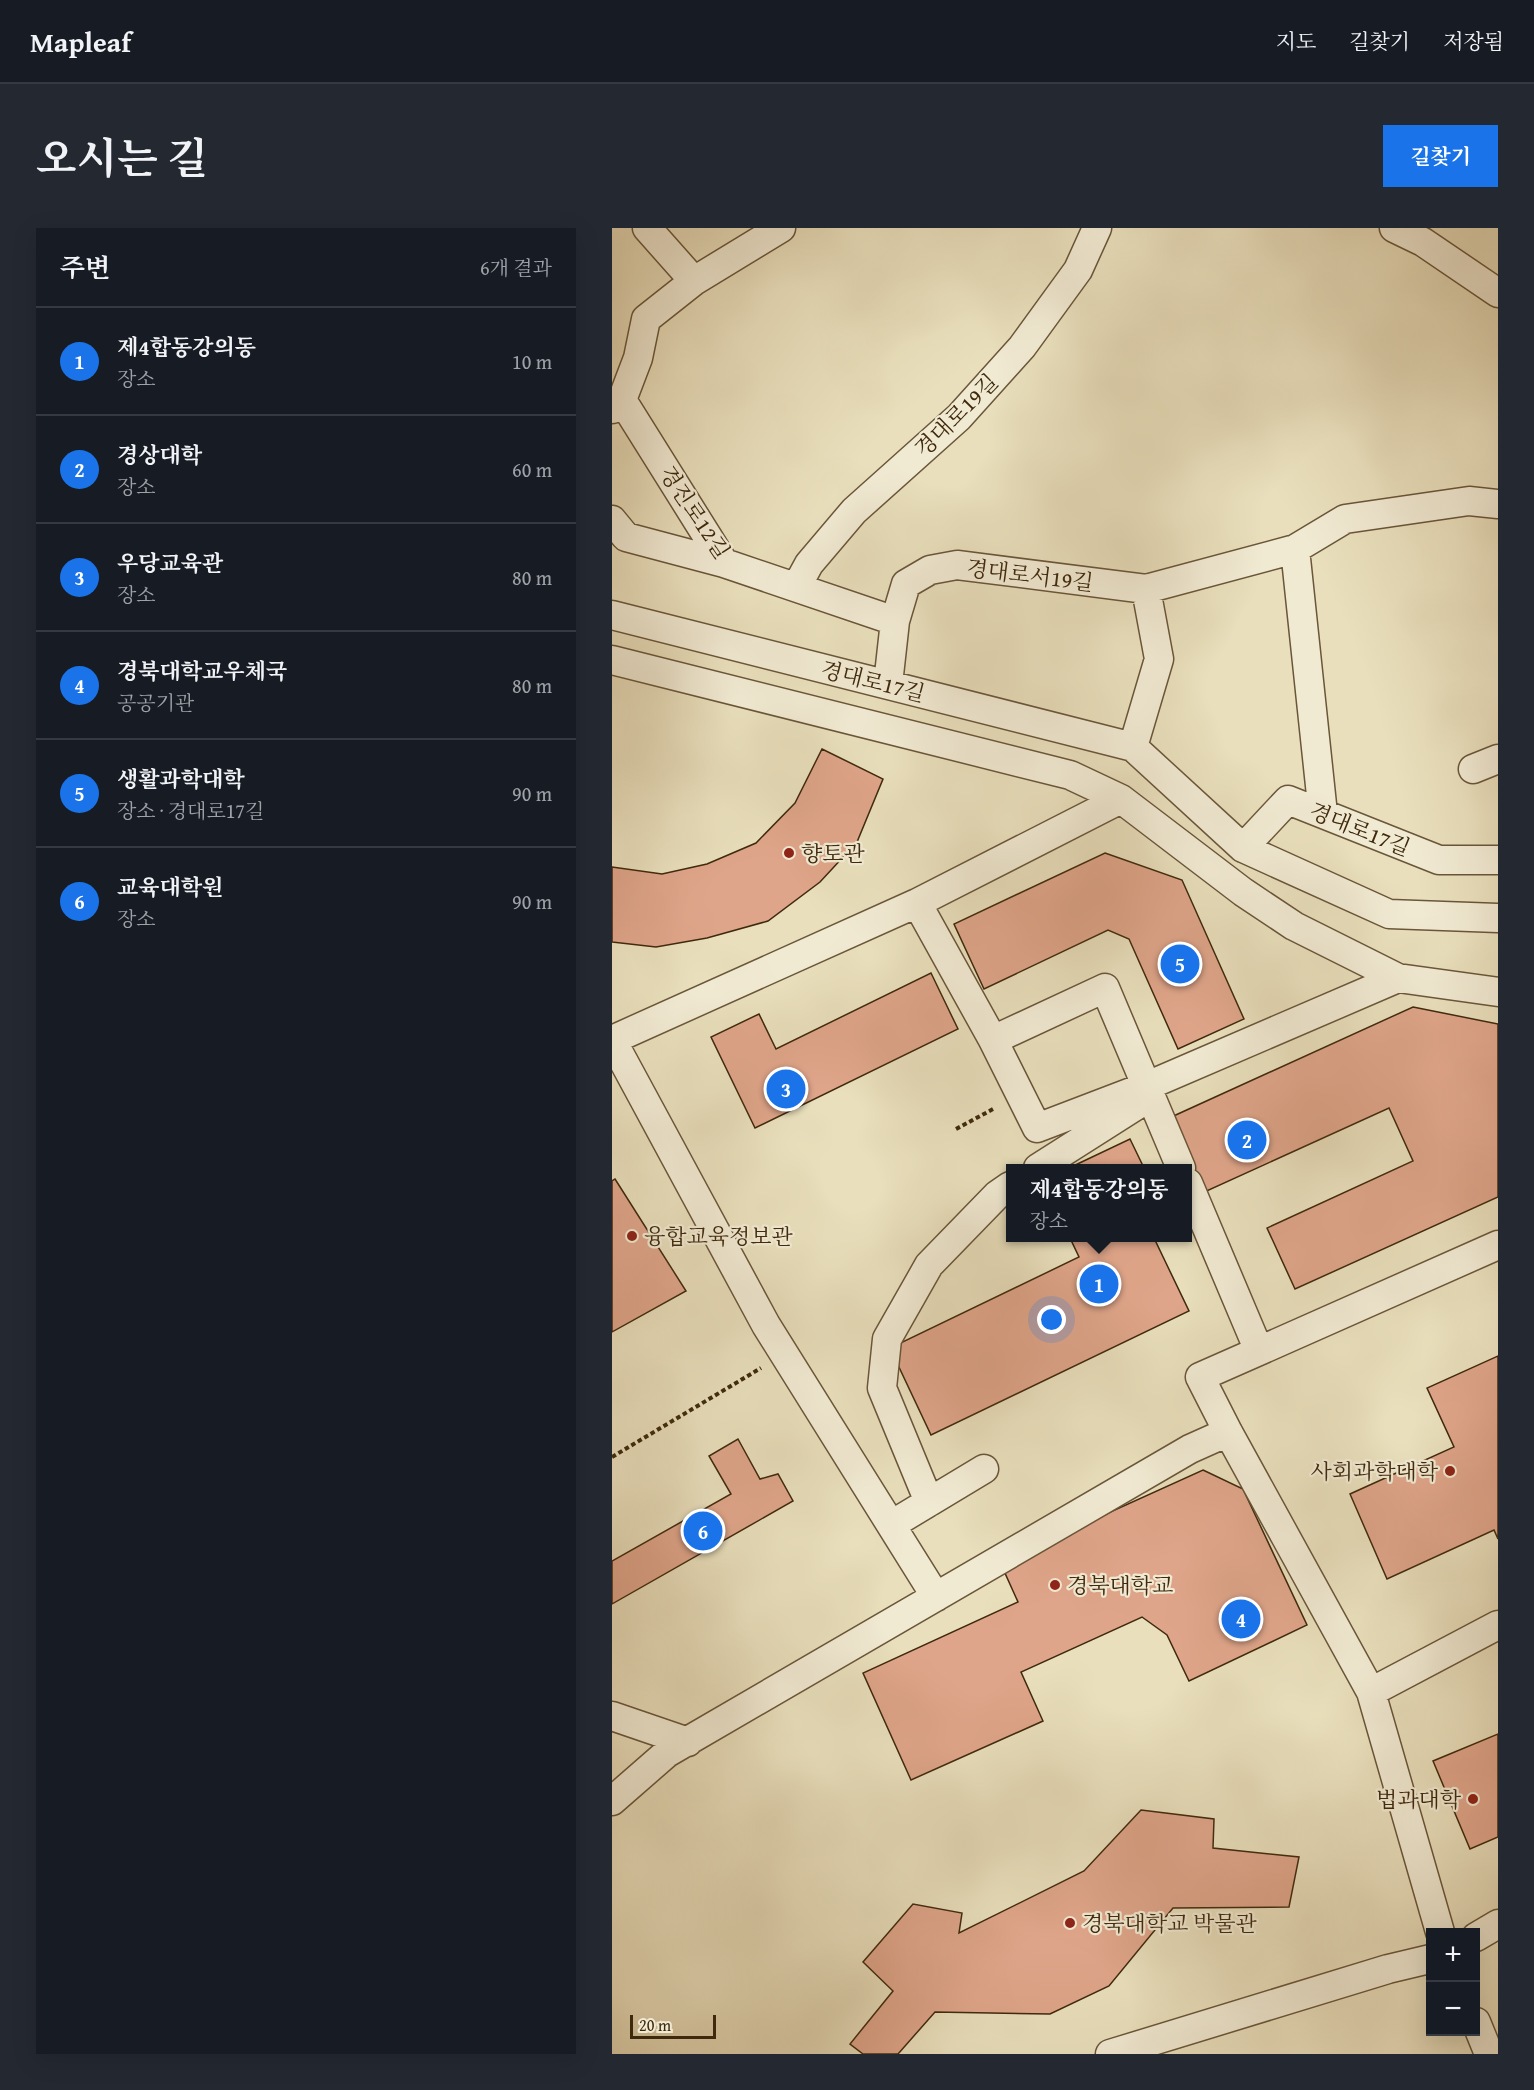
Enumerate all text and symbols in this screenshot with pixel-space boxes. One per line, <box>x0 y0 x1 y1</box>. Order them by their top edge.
text: Mapleaf <box>30 21 131 62</box>
text: 지도 <box>1276 26 1316 57</box>
text: 길찾기 <box>1349 26 1410 57</box>
text: 저장됨 <box>1443 26 1504 57</box>
button: 길찾기 <box>1383 125 1498 187</box>
text: 오시는 길 <box>36 127 208 188</box>
text: 주변 <box>60 248 110 287</box>
text: 6개 결과 <box>480 253 552 282</box>
text: 제4합동강의동 <box>117 331 256 363</box>
text: 1 <box>74 347 85 376</box>
text: 10 m <box>512 347 552 376</box>
text: 장소 <box>117 364 156 393</box>
street label: 경대로19길 <box>907 366 1005 464</box>
text: 경상대학 <box>117 439 202 471</box>
text: 2 <box>74 455 85 484</box>
text: 60 m <box>512 455 552 484</box>
street label: 경진로12길 <box>652 459 738 565</box>
text: 장소 <box>117 472 156 501</box>
text: 우당교육관 <box>117 547 223 579</box>
street label: 경대로서19길 <box>965 551 1095 599</box>
text: 3 <box>74 563 85 592</box>
text: 80 m <box>512 563 552 592</box>
text: 장소 <box>117 580 156 609</box>
street label: 경대로17길 <box>818 653 928 709</box>
text: 경북대학교우체국 <box>117 655 287 687</box>
text: 4 <box>74 671 85 700</box>
text: 80 m <box>512 671 552 700</box>
text: 공공기관 <box>117 688 194 717</box>
text: 생활과학대학 <box>117 763 245 795</box>
text: 5 <box>74 779 85 808</box>
text: 90 m <box>512 779 552 808</box>
street label: 경대로17길 <box>1305 794 1415 864</box>
text: 장소 · 경대로17길 <box>117 796 264 825</box>
place label: 향토관 <box>801 837 866 869</box>
marker: 향토관 <box>782 846 796 860</box>
text: 교육대학원 <box>117 871 223 903</box>
text: 6 <box>74 887 85 916</box>
text: 90 m <box>512 887 552 916</box>
text: 장소 <box>117 904 156 933</box>
pin: 5 <box>1160 942 1200 986</box>
pin: 3 <box>766 1066 806 1112</box>
pin: 2 <box>1228 1118 1266 1162</box>
popup <box>1006 1164 1192 1242</box>
text: 제4합동강의동 <box>1030 1173 1168 1205</box>
text: 장소 <box>1030 1206 1068 1235</box>
place label: 융합교육정보관 <box>644 1220 794 1252</box>
marker: 융합교육정보관 <box>625 1229 639 1243</box>
pin: 1 <box>1080 1262 1118 1306</box>
your location <box>1037 1305 1066 1334</box>
place label: 사회과학대학 <box>1310 1455 1439 1487</box>
marker: 사회과학대학 <box>1443 1464 1457 1478</box>
pin: 6 <box>684 1508 722 1554</box>
place label: 경북대학교 <box>1067 1569 1173 1601</box>
marker: 경북대학교 <box>1048 1578 1062 1592</box>
pin: 4 <box>1222 1596 1260 1642</box>
place label: 법과대학 <box>1376 1783 1462 1815</box>
marker: 법과대학 <box>1466 1792 1480 1806</box>
place label: 경북대학교 박물관 <box>1082 1907 1258 1939</box>
marker: 경북대학교 박물관 <box>1063 1916 1077 1930</box>
map controls <box>1426 1928 1480 2036</box>
button: + <box>1426 1928 1480 1982</box>
button: − <box>1426 1982 1480 2036</box>
scale bar <box>630 2012 716 2040</box>
text: 20 m <box>639 2013 671 2037</box>

